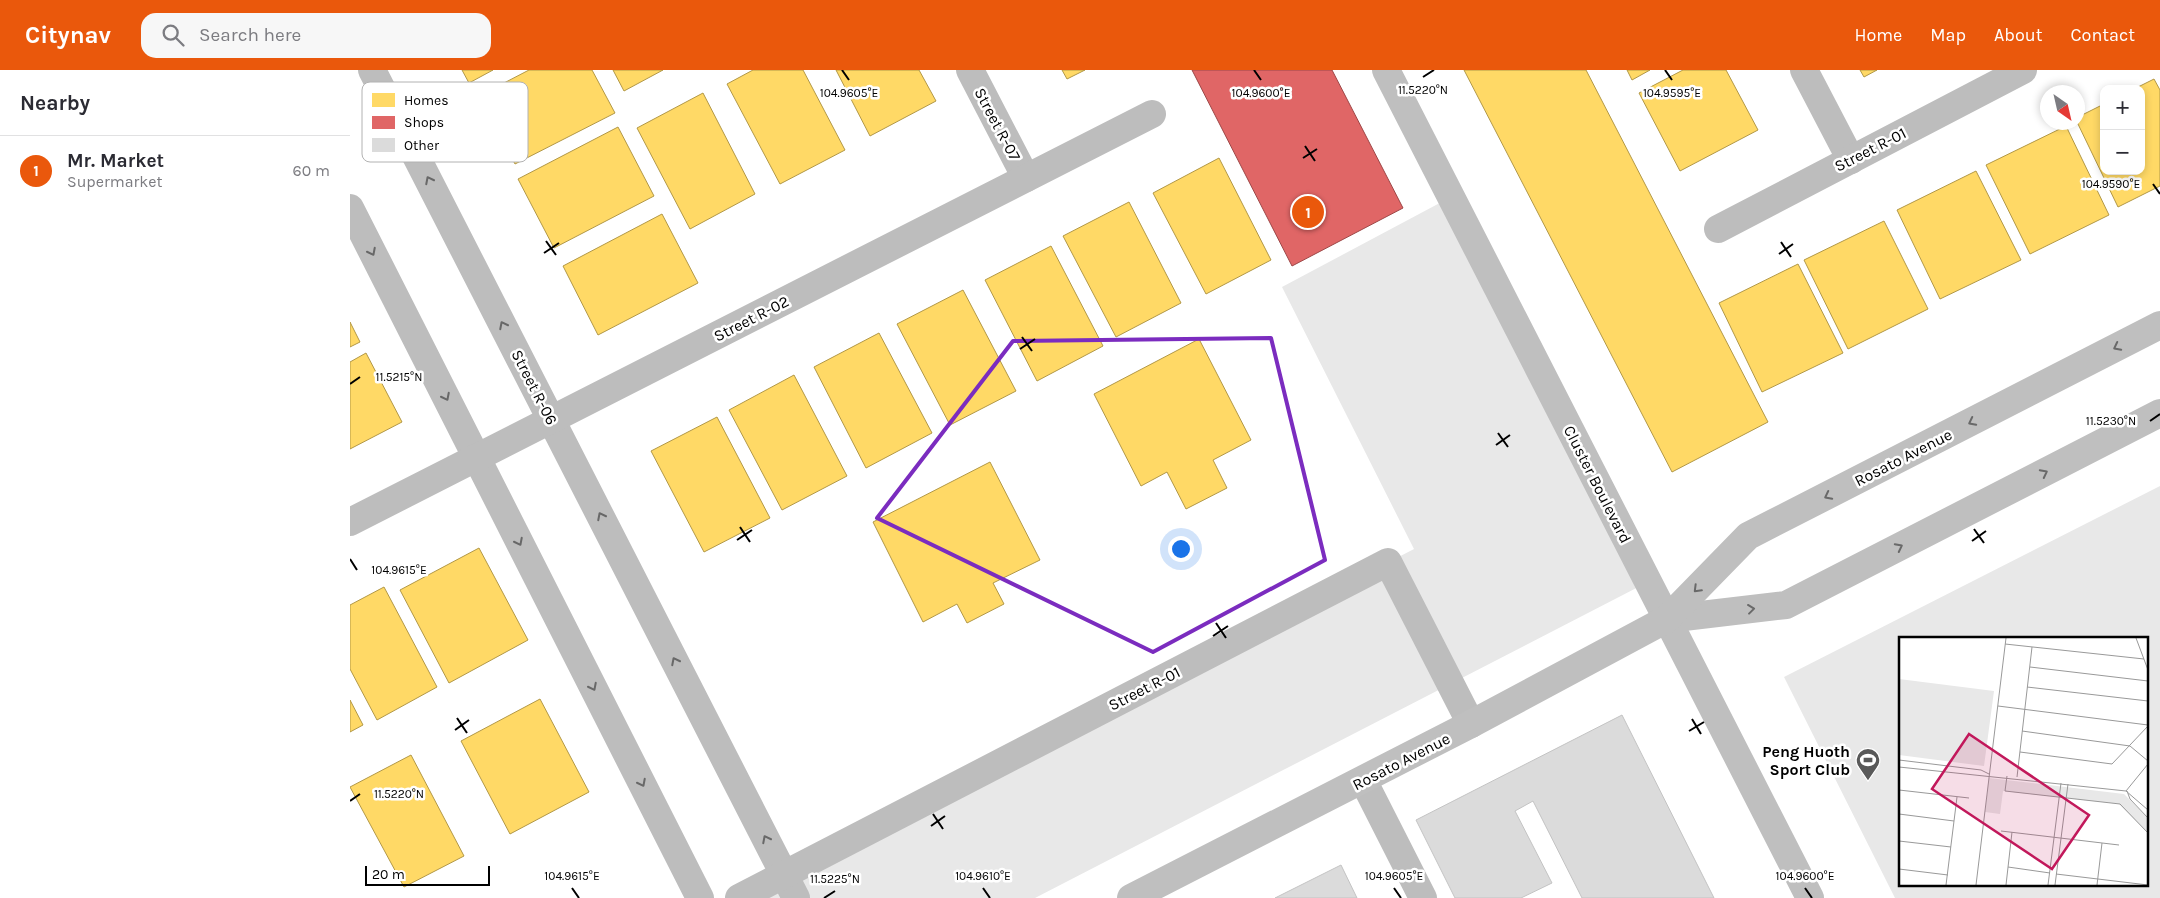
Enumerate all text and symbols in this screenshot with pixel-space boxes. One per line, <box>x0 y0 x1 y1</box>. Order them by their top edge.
search box <box>141 13 491 58</box>
text: Citynav <box>25 21 111 49</box>
icon: search <box>159 21 187 49</box>
text: Search here <box>199 24 301 46</box>
text: Home <box>1854 24 1902 46</box>
text: Map <box>1930 24 1966 46</box>
text: About <box>1994 24 2043 46</box>
text: Contact <box>2071 24 2135 46</box>
legend <box>362 82 528 162</box>
text: 11.5220°N <box>1398 83 1448 97</box>
street label: Street R-07 <box>970 84 1025 164</box>
north arrow <box>2040 85 2085 130</box>
map controls <box>2100 85 2145 175</box>
button: + <box>2100 85 2145 130</box>
text: 104.9605°E <box>820 86 878 100</box>
text: 104.9600°E <box>1232 86 1290 100</box>
text: 104.9595°E <box>1643 86 1701 100</box>
text: Nearby <box>20 91 90 115</box>
text: Homes <box>404 92 449 109</box>
text: Shops <box>404 114 444 131</box>
street label: Street R-01 <box>1831 123 1909 176</box>
button: − <box>2100 130 2145 175</box>
text: Other <box>404 137 440 154</box>
text: Mr. Market <box>67 150 164 172</box>
text: 1 <box>33 161 39 180</box>
text: 60 m <box>293 161 330 180</box>
text: Supermarket <box>67 172 163 191</box>
one-way arrow <box>425 177 435 186</box>
text: 104.9590°E <box>2082 177 2140 191</box>
pin: 1 <box>1292 193 1324 231</box>
one-way arrow <box>366 247 376 256</box>
street label: Street R-02 <box>710 291 792 345</box>
one-way arrow <box>499 321 509 330</box>
one-way arrow <box>2113 341 2122 351</box>
street label: Street R-06 <box>508 346 562 428</box>
text: 11.5215°N <box>376 370 422 384</box>
one-way arrow <box>440 392 450 401</box>
text: 11.5230°N <box>2086 414 2136 428</box>
one-way arrow <box>1968 416 1977 426</box>
street label: Cluster Boulevard <box>1560 422 1635 546</box>
street label: Rosato Avenue <box>1851 425 1955 490</box>
one-way arrow <box>2038 469 2047 479</box>
one-way arrow <box>1824 490 1833 500</box>
one-way arrow <box>597 513 607 522</box>
one-way arrow <box>513 536 523 545</box>
your location <box>1168 536 1194 562</box>
one-way arrow <box>1894 543 1903 553</box>
text: 104.9615°E <box>371 563 427 577</box>
one-way arrow <box>1694 583 1703 592</box>
one-way arrow <box>1747 604 1755 615</box>
inset map <box>1899 637 2148 886</box>
one-way arrow <box>671 657 681 666</box>
street label: Street R-01 <box>1105 662 1183 715</box>
one-way arrow <box>587 681 597 690</box>
street label: Rosato Avenue <box>1349 729 1453 794</box>
place label: Peng Huoth Sport Club <box>1762 742 1850 779</box>
sports icon: Peng Huoth Sport Club <box>1855 747 1881 781</box>
one-way arrow <box>636 777 646 786</box>
text: 11.5220°N <box>374 787 424 801</box>
one-way arrow <box>762 835 772 844</box>
scale bar <box>365 863 490 886</box>
text: 20 m <box>372 866 405 883</box>
text: 104.9615°E <box>544 869 600 883</box>
text: 104.9610°E <box>955 869 1011 883</box>
text: 104.9605°E <box>1365 869 1423 883</box>
text: 104.9600°E <box>1776 869 1834 883</box>
text: 11.5225°N <box>810 872 860 886</box>

